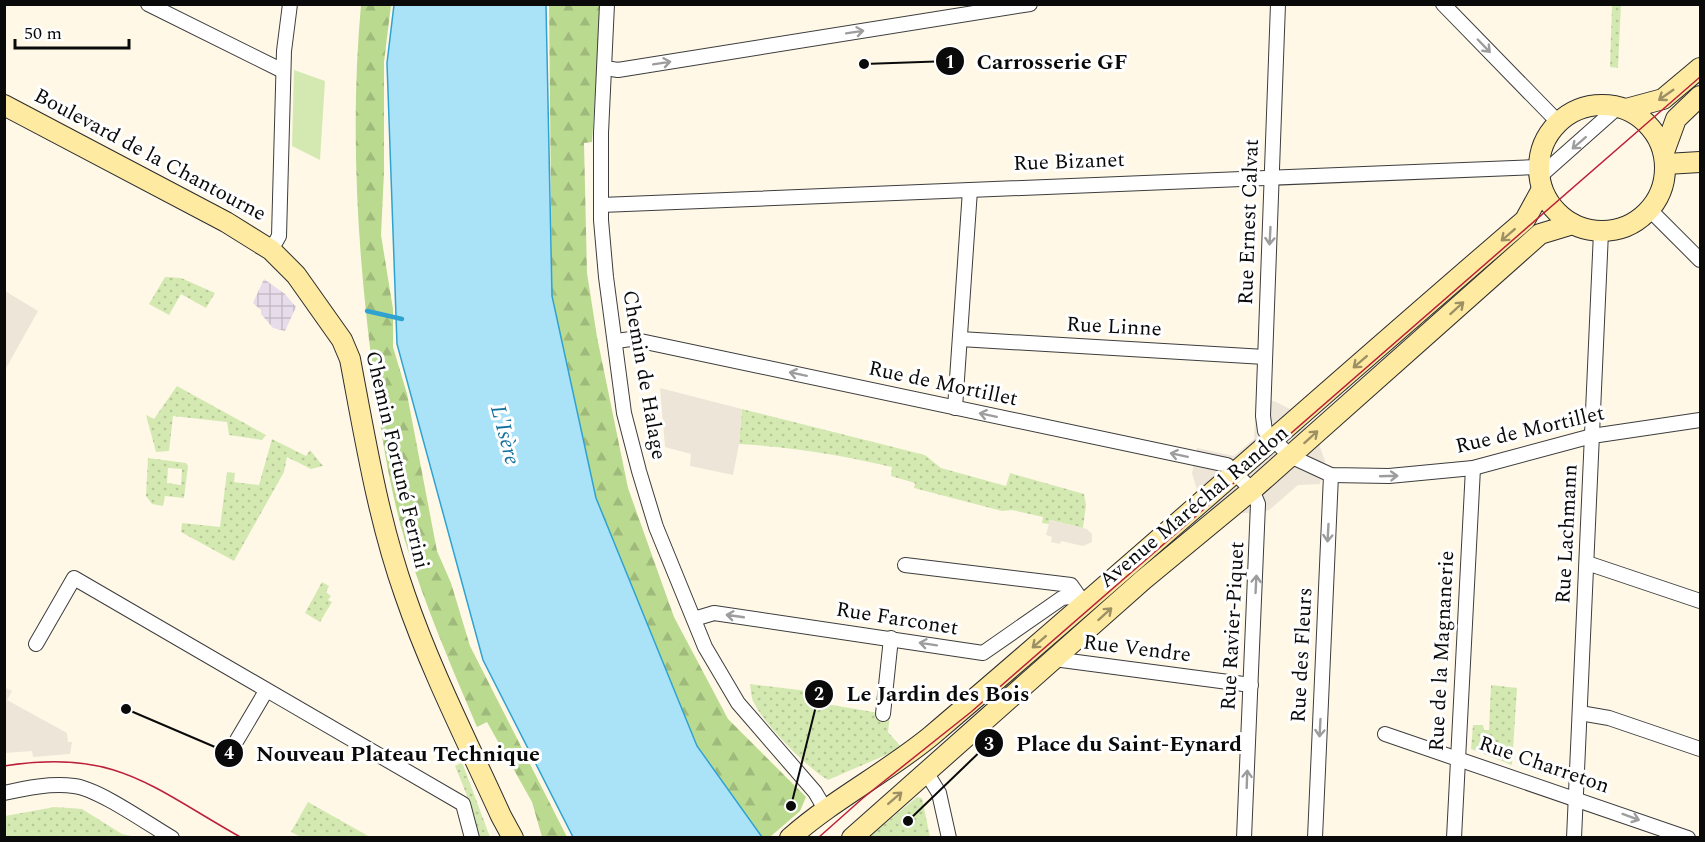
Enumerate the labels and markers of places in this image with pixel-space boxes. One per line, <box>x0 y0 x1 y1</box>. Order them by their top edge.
callout: Carrosserie GF <box>935 41 1140 81</box>
callout: Le Jardin des Bois <box>804 674 1042 714</box>
callout: Place du Saint-Eynard <box>974 723 1254 763</box>
callout: Nouveau Plateau Technique <box>214 733 552 773</box>

